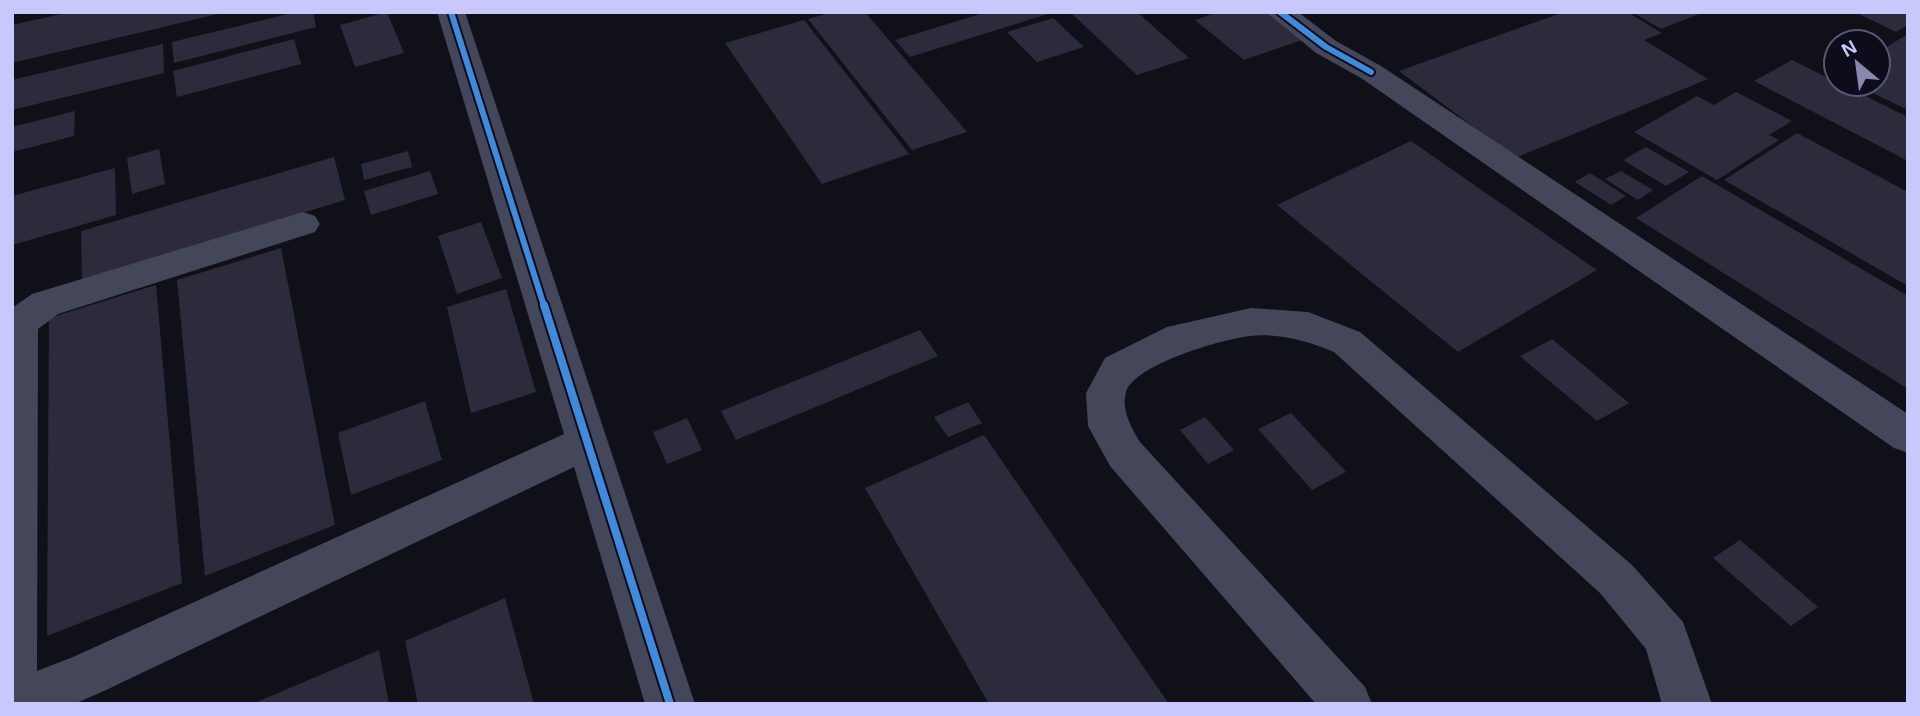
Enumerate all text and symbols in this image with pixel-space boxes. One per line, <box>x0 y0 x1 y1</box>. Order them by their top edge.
north arrow <box>1822 28 1892 98</box>
text: N <box>1838 36 1860 61</box>

